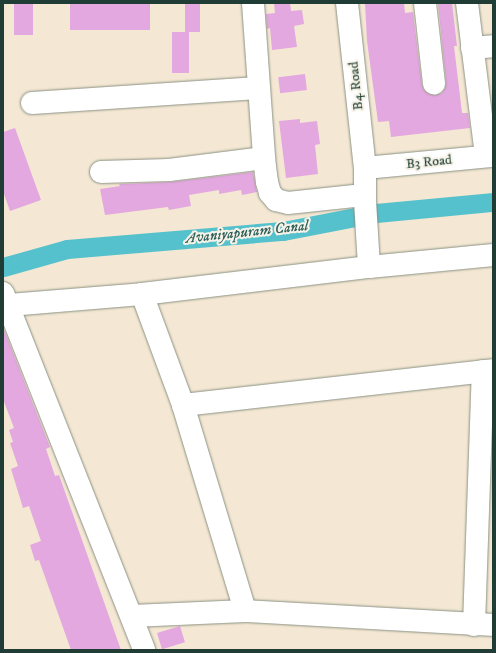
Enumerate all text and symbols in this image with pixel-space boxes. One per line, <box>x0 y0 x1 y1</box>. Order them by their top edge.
street label: B4 Road <box>345 61 367 111</box>
street label: B3 Road <box>405 151 453 173</box>
water label: Avaniyapuram Canal <box>185 217 309 247</box>

